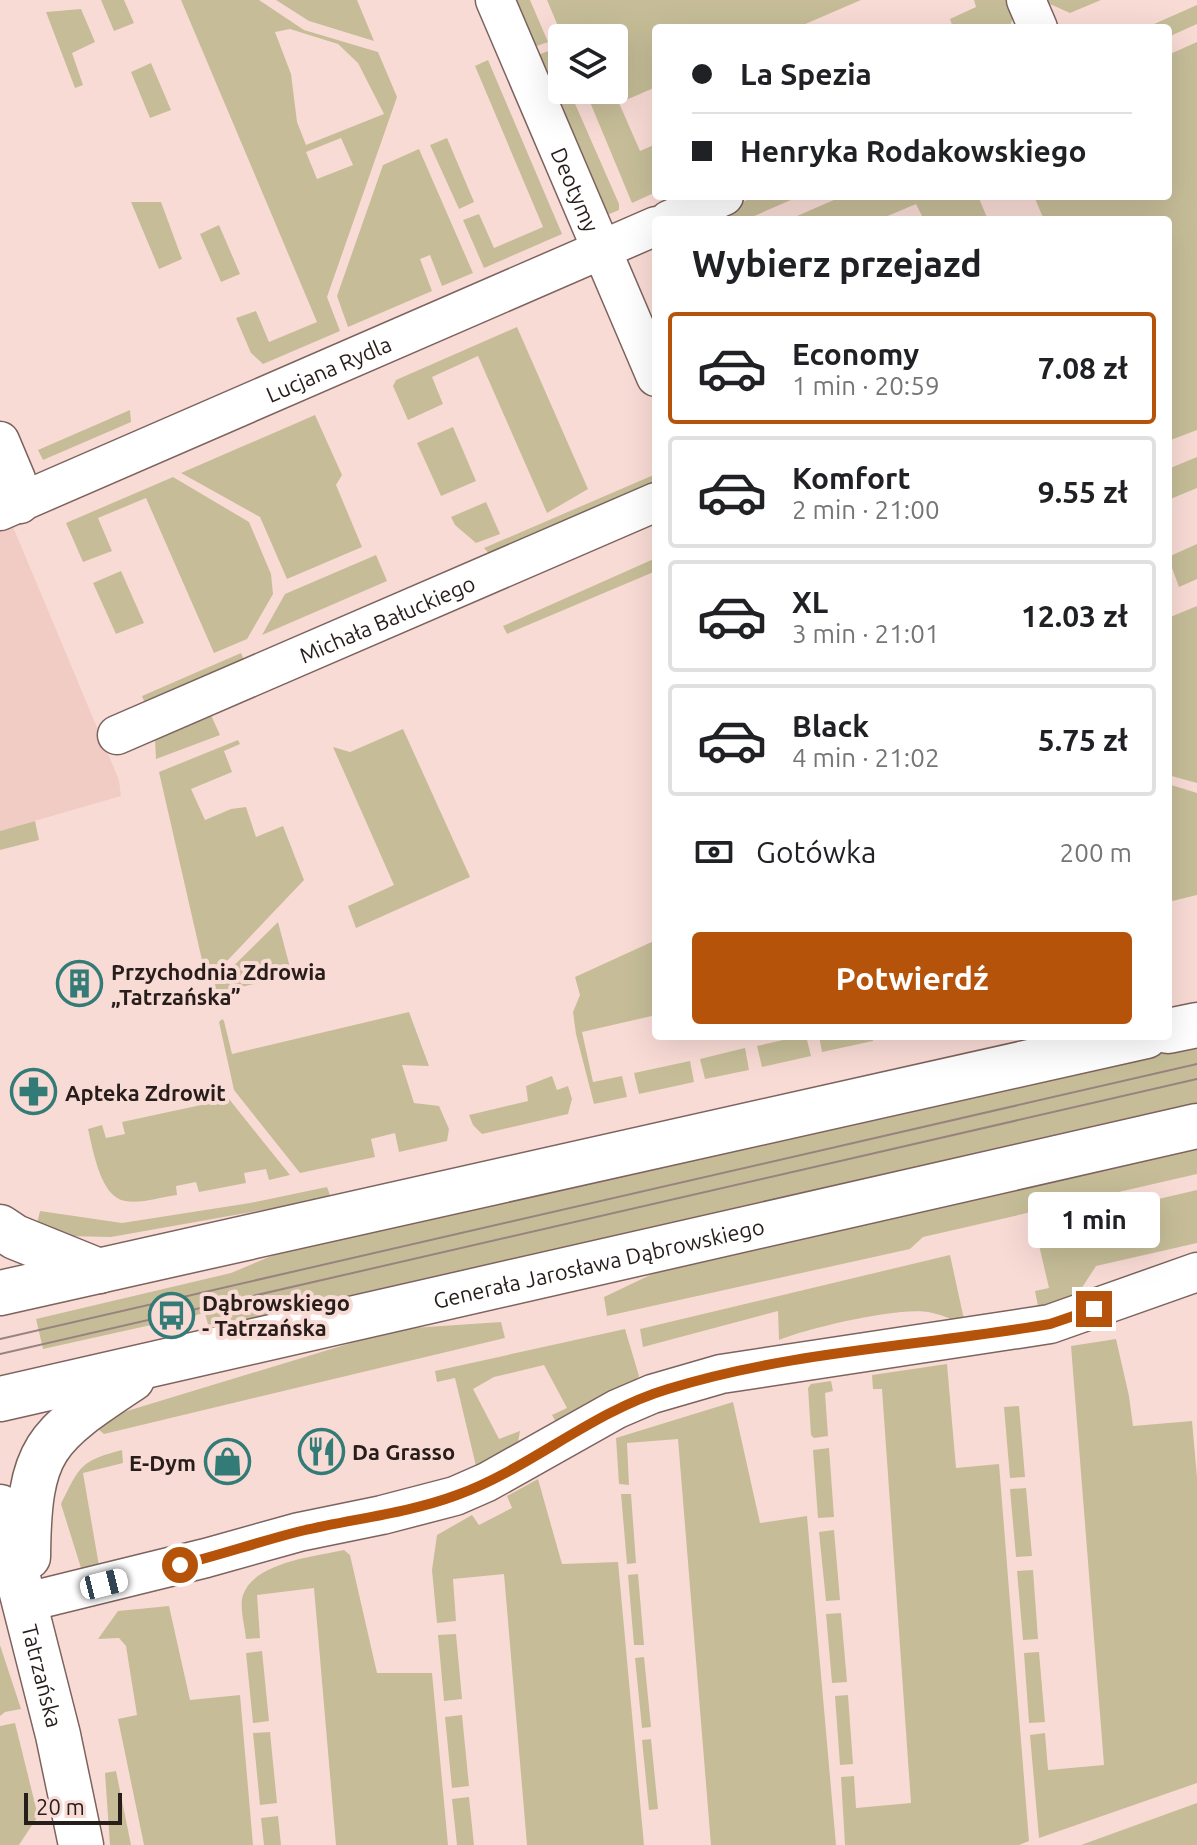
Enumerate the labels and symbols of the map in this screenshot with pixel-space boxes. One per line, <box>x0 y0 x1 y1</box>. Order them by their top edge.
street label: Deotymy <box>547 143 605 236</box>
street label: Lucjana Rydla <box>262 330 395 406</box>
street label: Michała Bałuckiego <box>295 569 479 667</box>
place label: Przychodnia Zdrowia „Tatrzańska” <box>111 959 326 1009</box>
building icon: Przychodnia Zdrowia „Tatrzańska” <box>56 960 104 1008</box>
pharmacy icon: Apteka Zdrowit <box>10 1068 58 1116</box>
place label: Apteka Zdrowit <box>65 1080 226 1105</box>
callout: 1 min <box>1028 1193 1160 1249</box>
street label: Generała Jarosława Dąbrowskiego <box>431 1213 767 1312</box>
place label: Dąbrowskiego - Tatrzańska <box>202 1290 350 1340</box>
bus stop icon: Dąbrowskiego - Tatrzańska <box>147 1291 195 1339</box>
route end <box>1076 1291 1112 1327</box>
restaurant icon: Da Grasso <box>297 1427 345 1475</box>
shop icon: E-Dym <box>203 1438 251 1486</box>
place label: Da Grasso <box>352 1439 455 1464</box>
place label: E-Dym <box>129 1450 196 1475</box>
route start <box>162 1547 198 1583</box>
car <box>78 1567 130 1601</box>
street label: Tatrzańska <box>18 1621 68 1730</box>
scale bar <box>24 1789 122 1825</box>

